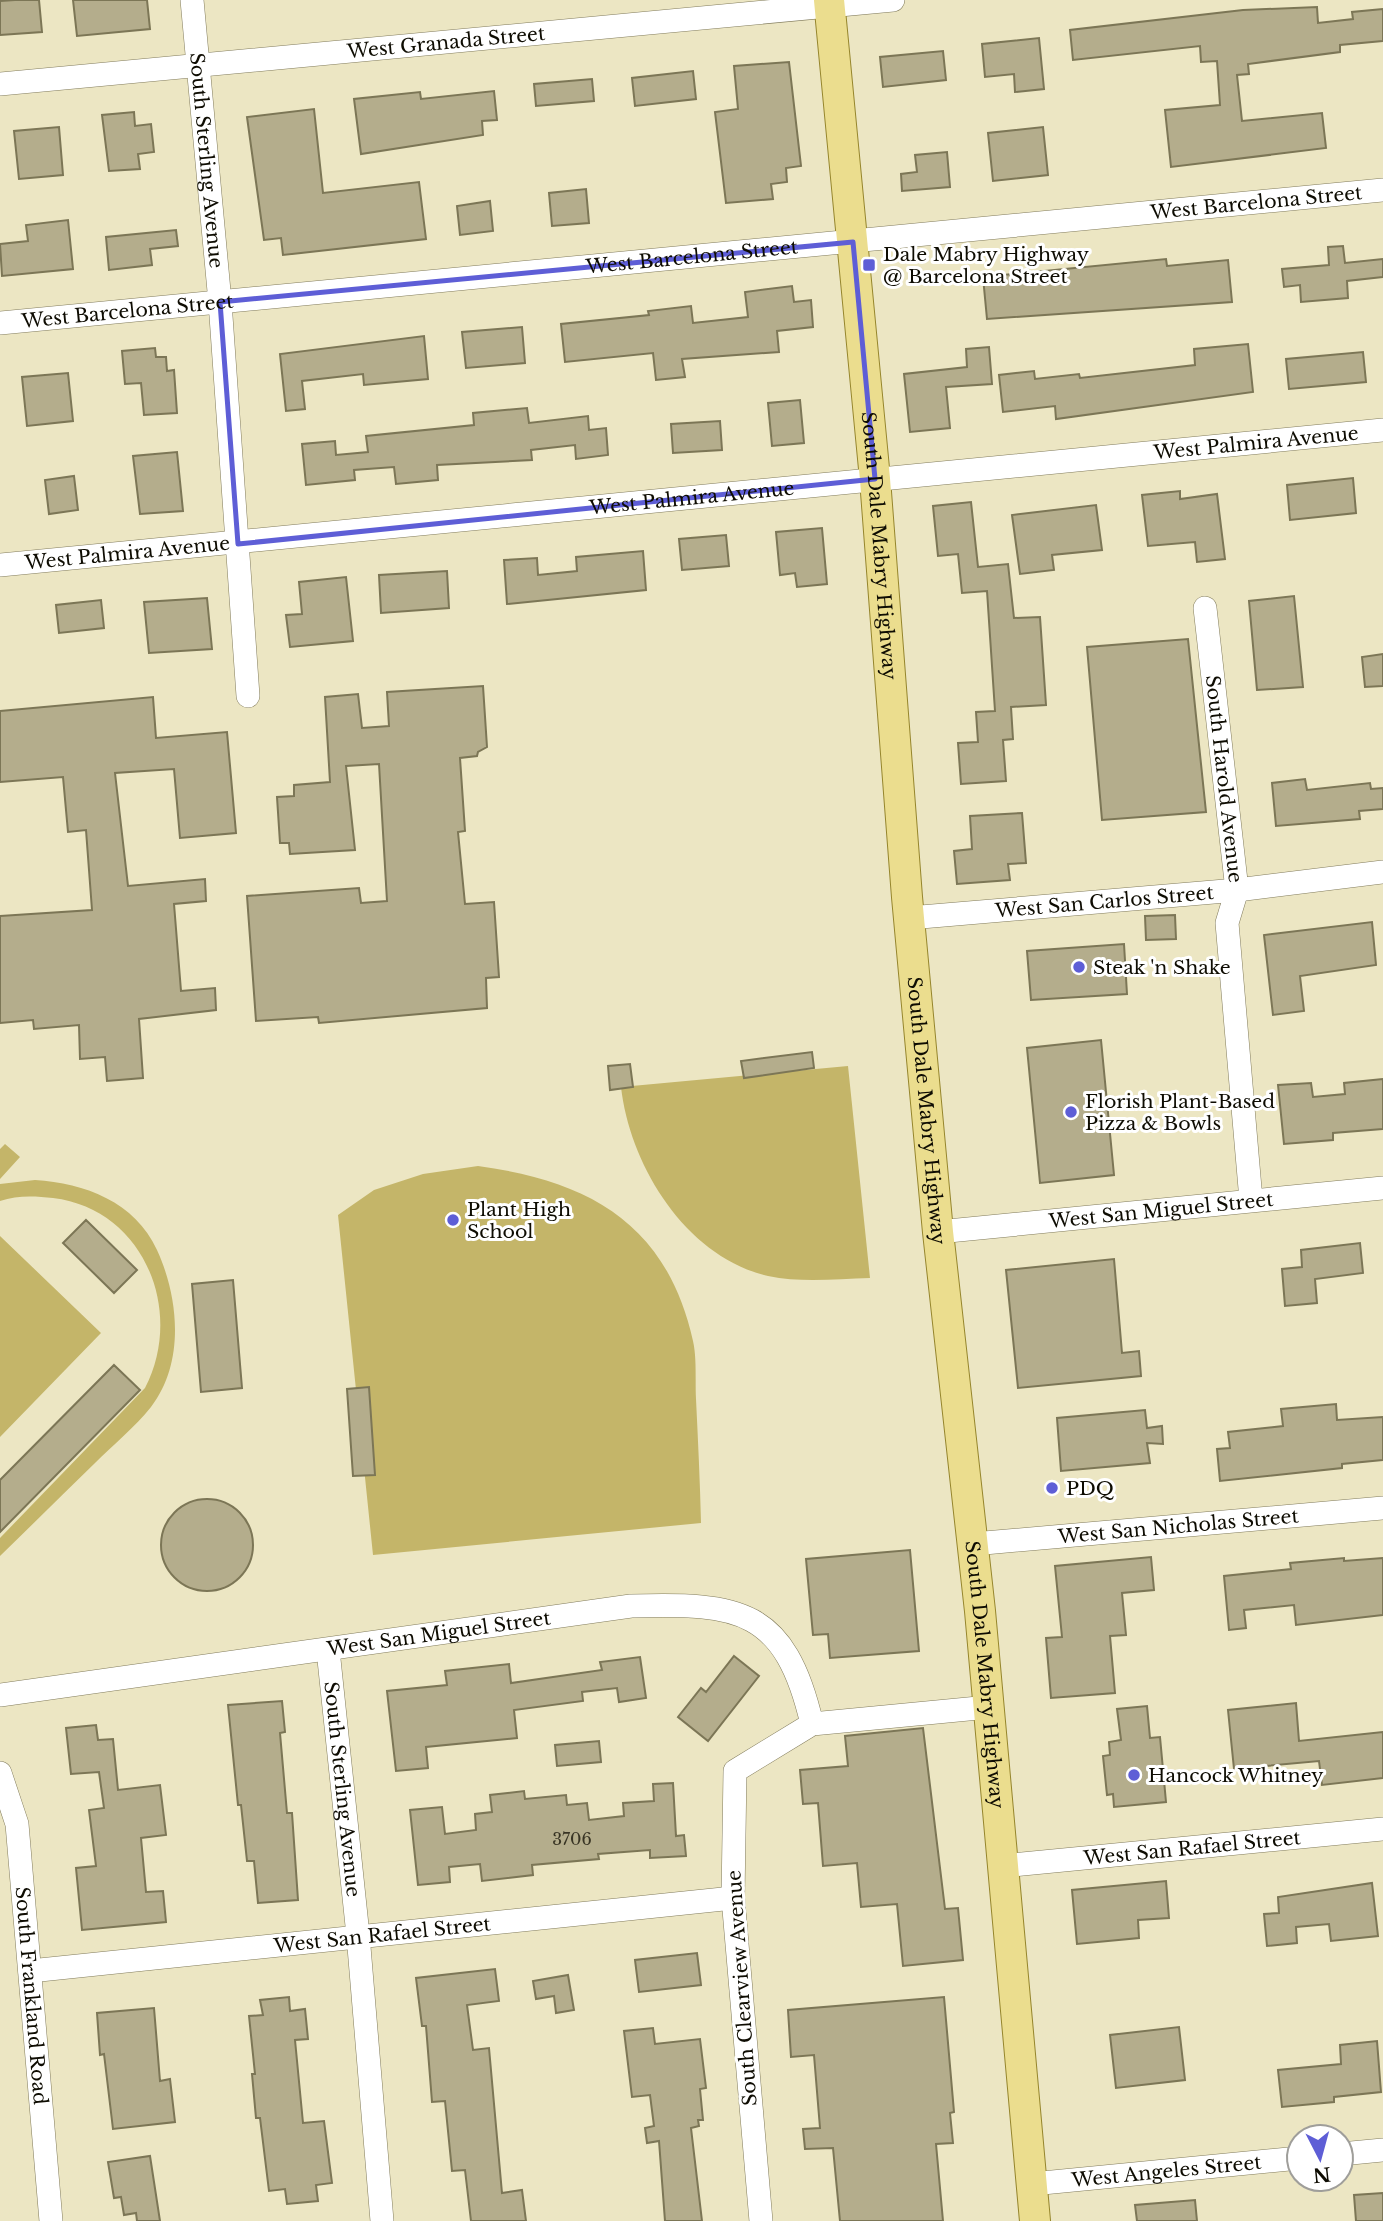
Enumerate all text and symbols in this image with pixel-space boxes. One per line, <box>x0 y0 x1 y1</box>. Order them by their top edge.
street label: West Granada Street <box>345 21 547 63</box>
street label: South Sterling Avenue <box>185 51 228 269</box>
street label: West Barcelona Street <box>1148 180 1364 224</box>
street label: West Barcelona Street <box>584 235 800 278</box>
place label: Dale Mabry Highway @ Barcelona Street <box>883 243 1089 288</box>
marker: Dale Mabry Highway @ Barcelona Street <box>861 257 877 273</box>
street label: West Barcelona Street <box>19 289 235 332</box>
street label: South Dale Mabry Highway <box>857 410 902 681</box>
street label: West Palmira Avenue <box>1151 421 1360 464</box>
street label: West Palmira Avenue <box>587 476 795 519</box>
street label: West Palmira Avenue <box>23 531 231 574</box>
street label: South Harold Avenue <box>1201 674 1248 884</box>
street label: West San Carlos Street <box>993 880 1215 922</box>
place label: Steak 'n Shake <box>1093 956 1231 979</box>
marker: Steak 'n Shake <box>1071 959 1087 975</box>
street label: South Dale Mabry Highway <box>903 976 951 1246</box>
place label: Florish Plant-Based Pizza & Bowls <box>1085 1090 1275 1135</box>
marker: Florish Plant-Based Pizza & Bowls <box>1063 1104 1079 1120</box>
street label: West San Miguel Street <box>1047 1187 1275 1233</box>
place label: Plant High School <box>467 1198 571 1243</box>
marker: Plant High School <box>445 1212 461 1228</box>
place label: PDQ <box>1066 1477 1114 1500</box>
marker: PDQ <box>1044 1480 1060 1496</box>
street label: West San Nicholas Street <box>1056 1504 1300 1548</box>
street label: South Dale Mabry Highway <box>961 1539 1009 1810</box>
street label: West San Miguel Street <box>324 1606 553 1660</box>
street label: South Sterling Avenue <box>320 1680 365 1898</box>
place label: Hancock Whitney <box>1148 1764 1323 1787</box>
marker: Hancock Whitney <box>1126 1767 1142 1783</box>
street label: West San Rafael Street <box>1082 1825 1303 1870</box>
house number: 3706 <box>552 1829 592 1849</box>
street label: South Clearview Avenue <box>722 1869 762 2107</box>
street label: South Frankland Road <box>11 1886 53 2106</box>
street label: West San Rafael Street <box>272 1912 493 1957</box>
north arrow <box>1285 2123 1355 2193</box>
street label: West Angeles Street <box>1069 2150 1263 2192</box>
text: N <box>1312 2162 1332 2187</box>

